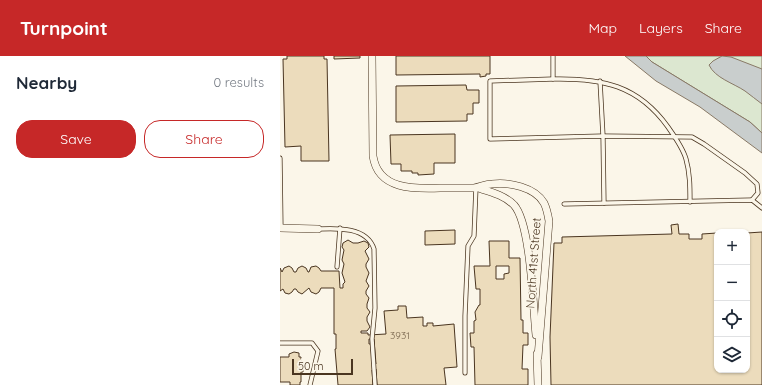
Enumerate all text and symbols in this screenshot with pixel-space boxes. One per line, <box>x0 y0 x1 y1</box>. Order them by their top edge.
text: Turnpoint <box>20 16 108 40</box>
text: Map <box>588 19 617 37</box>
text: Layers <box>639 19 683 37</box>
text: Share <box>705 19 742 37</box>
text: Nearby <box>16 72 77 93</box>
text: 0 results <box>213 74 264 90</box>
button: Save <box>16 120 136 158</box>
button: Share <box>144 120 264 158</box>
street label: North 41st Street <box>522 217 544 309</box>
map controls <box>714 229 750 373</box>
button: + <box>714 229 750 265</box>
button: − <box>714 265 750 301</box>
button: locate <box>714 301 750 337</box>
house number: 3931 <box>390 329 410 342</box>
button: layers <box>714 337 750 373</box>
scale bar <box>292 357 353 376</box>
text: 50 m <box>298 359 324 373</box>

